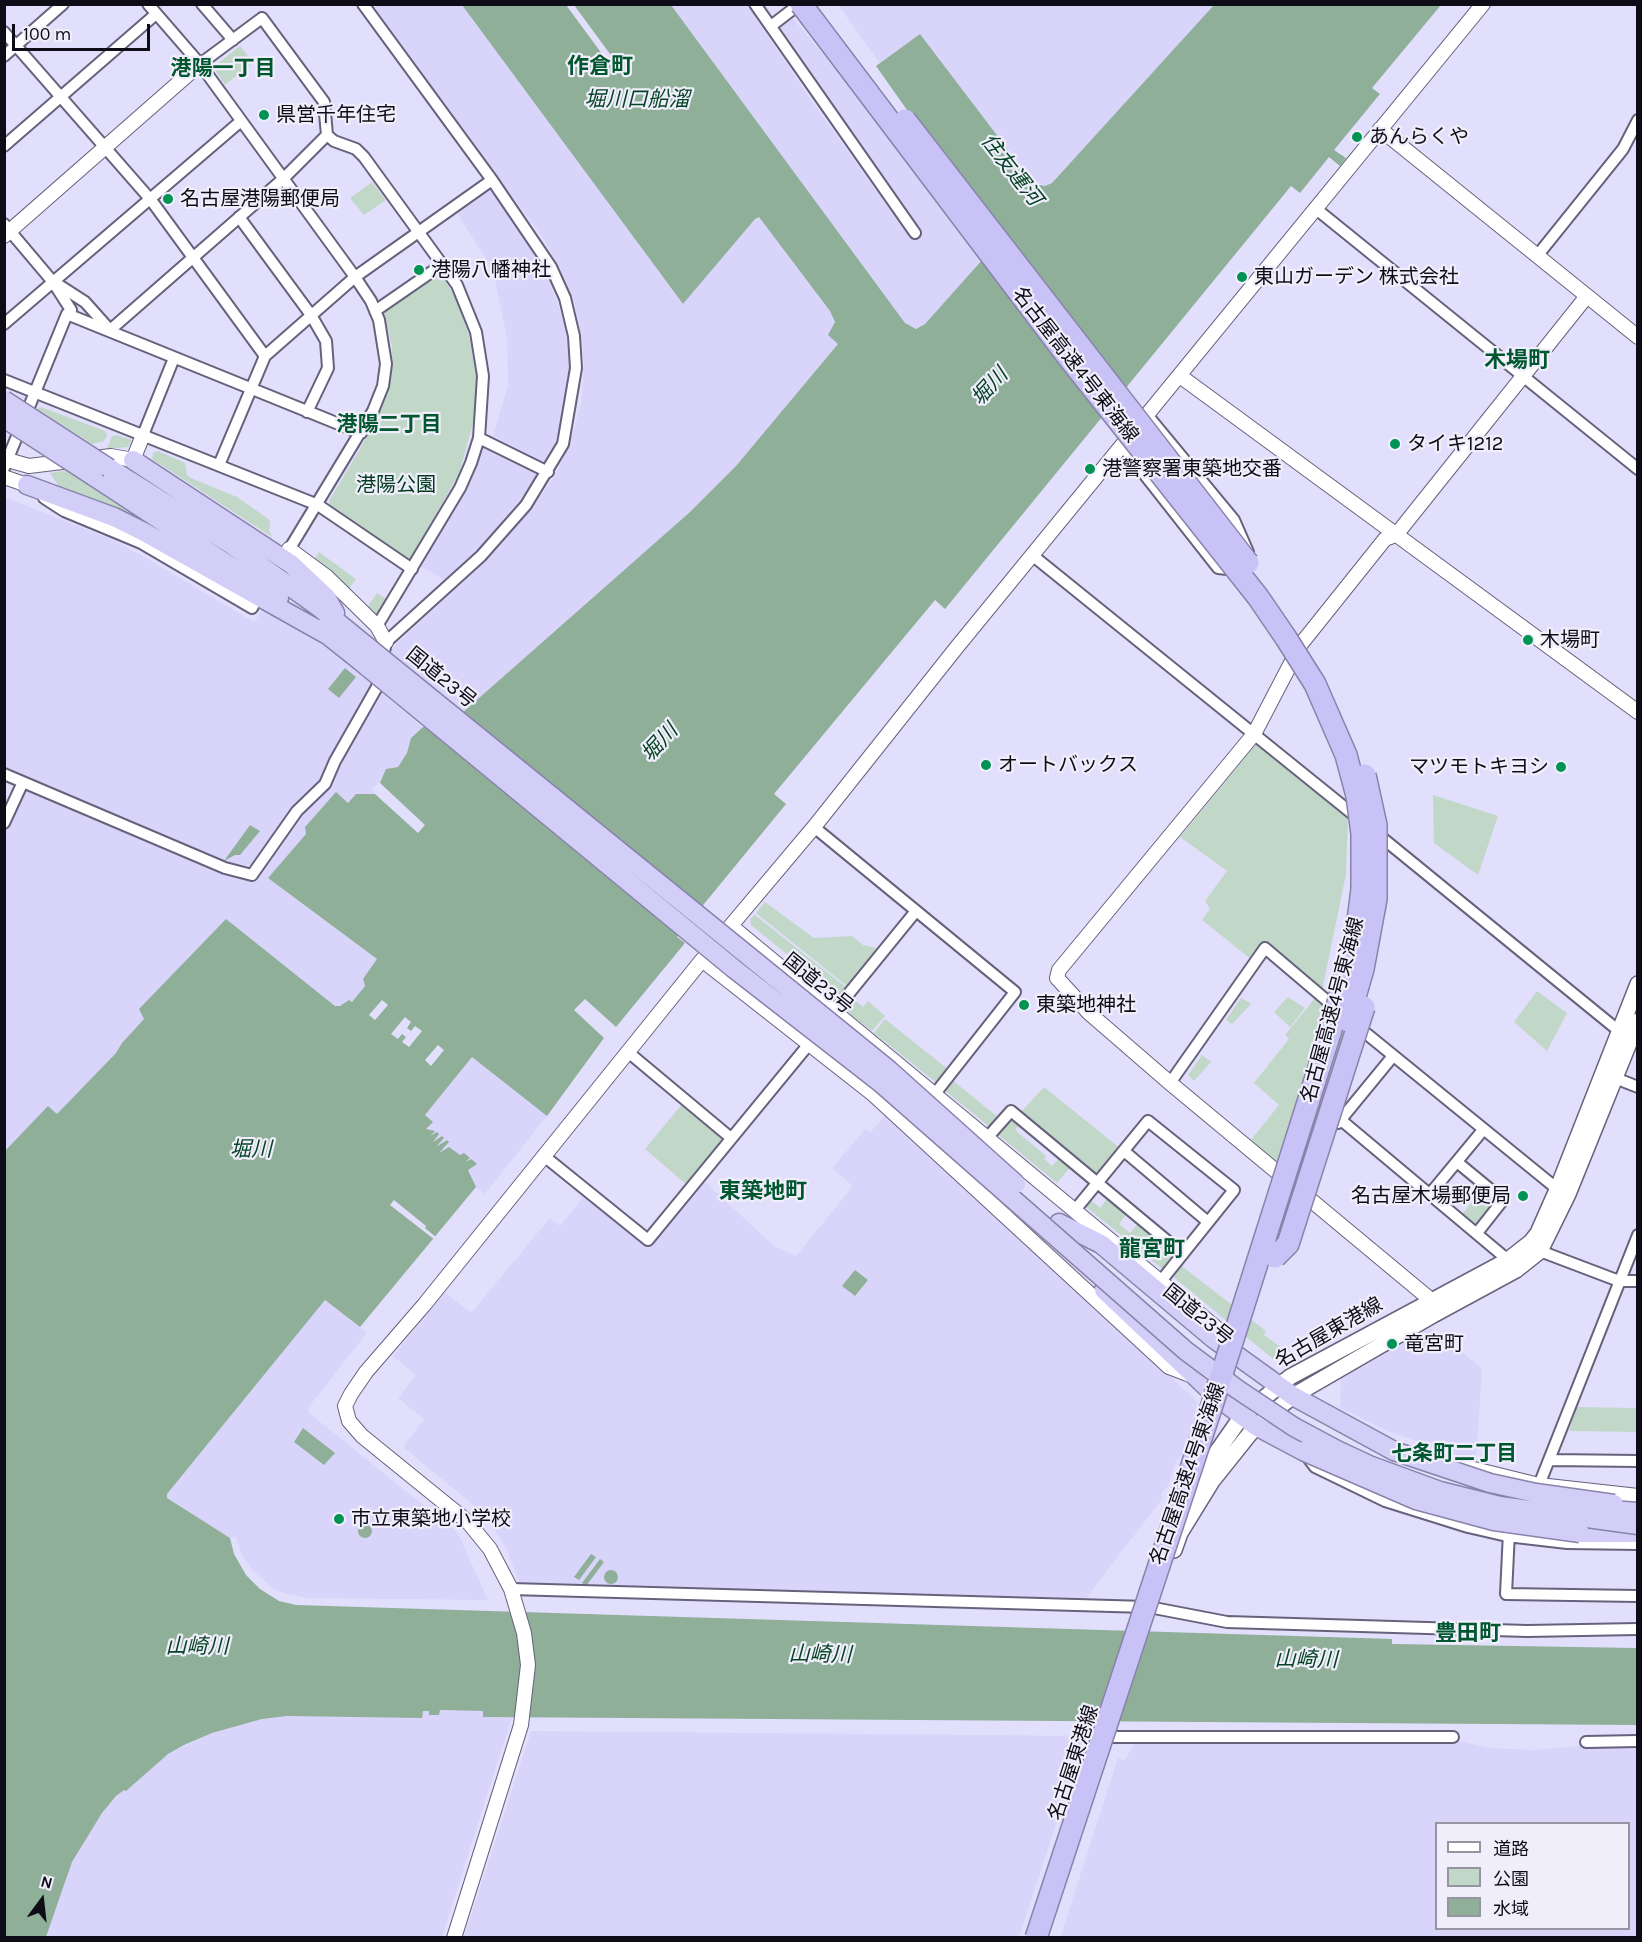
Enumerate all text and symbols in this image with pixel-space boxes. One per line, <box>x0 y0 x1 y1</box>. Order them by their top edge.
scale bar <box>15 12 153 50</box>
text: 100 m <box>23 23 71 45</box>
district label: 作倉町 <box>567 54 633 80</box>
district label: 港陽一丁目 <box>171 56 275 82</box>
water label: 堀川口船溜 <box>585 87 689 113</box>
place label: 県営千年住宅 <box>276 103 396 127</box>
marker: 県営千年住宅 <box>257 108 271 122</box>
place label: あんらくや <box>1369 125 1469 149</box>
water label: 住友運河 <box>975 129 1047 211</box>
marker: あんらくや <box>1350 130 1364 144</box>
place label: 名古屋港陽郵便局 <box>180 187 340 211</box>
marker: 名古屋港陽郵便局 <box>161 192 175 206</box>
place label: 港陽八幡神社 <box>431 258 551 282</box>
marker: 港陽八幡神社 <box>412 263 426 277</box>
place label: 東山ガーデン 株式会社 <box>1254 265 1459 289</box>
marker: 東山ガーデン 株式会社 <box>1235 270 1249 284</box>
street label: 名古屋高速4号東海線 <box>1007 282 1143 448</box>
district label: 木場町 <box>1484 348 1550 374</box>
water label: 堀川 <box>966 363 1014 411</box>
district label: 港陽二丁目 <box>337 412 441 438</box>
place label: タイキ1212 <box>1407 432 1503 456</box>
marker: タイキ1212 <box>1388 437 1402 451</box>
place label: 港警察署東築地交番 <box>1102 457 1282 481</box>
marker: 港警察署東築地交番 <box>1083 462 1097 476</box>
park label: 港陽公園 <box>356 473 436 497</box>
place label: 木場町 <box>1540 628 1600 652</box>
marker: 木場町 <box>1521 633 1535 647</box>
street label: 国道23号 <box>401 642 481 714</box>
water label: 堀川 <box>636 719 684 767</box>
place label: オートバックス <box>998 753 1138 777</box>
place label: マツモトキヨシ <box>1409 755 1549 779</box>
marker: オートバックス <box>979 758 993 772</box>
marker: マツモトキヨシ <box>1554 760 1568 774</box>
street label: 名古屋高速4号東海線 <box>1297 915 1369 1105</box>
street label: 国道23号 <box>778 948 858 1020</box>
place label: 東築地神社 <box>1036 993 1136 1017</box>
marker: 東築地神社 <box>1017 998 1031 1012</box>
water label: 堀川 <box>230 1137 272 1163</box>
district label: 東築地町 <box>719 1179 807 1205</box>
place label: 名古屋木場郵便局 <box>1351 1184 1511 1208</box>
marker: 名古屋木場郵便局 <box>1516 1189 1530 1203</box>
district label: 龍宮町 <box>1119 1237 1185 1263</box>
street label: 国道23号 <box>1158 1279 1238 1351</box>
street label: 名古屋東港線 <box>1271 1293 1387 1373</box>
place label: 竜宮町 <box>1404 1332 1464 1356</box>
marker: 竜宮町 <box>1385 1337 1399 1351</box>
street label: 名古屋高速4号東海線 <box>1146 1380 1230 1568</box>
district label: 七条町二丁目 <box>1391 1441 1517 1467</box>
place label: 市立東築地小学校 <box>351 1507 511 1531</box>
marker: 市立東築地小学校 <box>332 1512 346 1526</box>
district label: 豊田町 <box>1435 1621 1501 1647</box>
water label: 山崎川 <box>166 1634 228 1660</box>
water label: 山崎川 <box>788 1642 852 1668</box>
water label: 山崎川 <box>1274 1647 1338 1673</box>
street label: 名古屋東港線 <box>1044 1702 1104 1824</box>
legend <box>1435 1822 1630 1930</box>
text: 道路 <box>1493 1838 1529 1860</box>
text: 公園 <box>1493 1868 1529 1890</box>
north arrow <box>12 1870 72 1930</box>
text: N <box>39 1871 55 1893</box>
text: 水域 <box>1493 1898 1529 1920</box>

